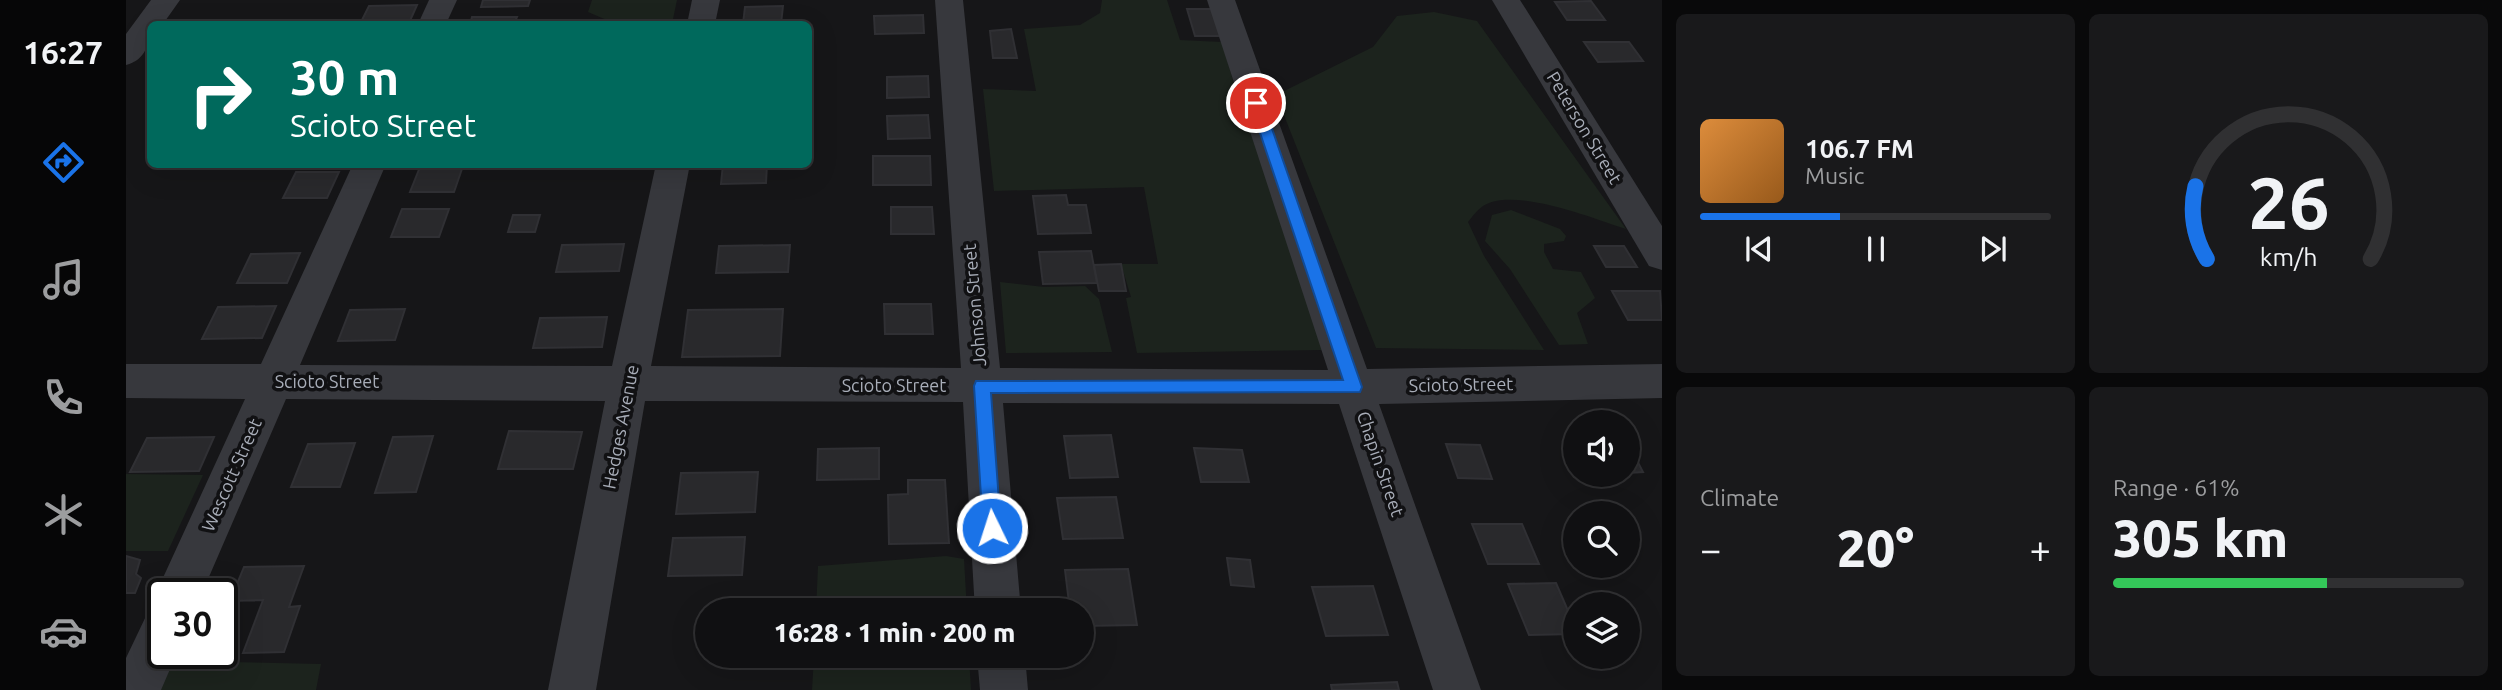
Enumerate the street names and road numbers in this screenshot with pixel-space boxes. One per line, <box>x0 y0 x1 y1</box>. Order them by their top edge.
street label: Peterson Street <box>1544 68 1626 187</box>
street label: Johnson Street <box>959 243 989 367</box>
street label: Hedges Avenue <box>598 363 642 490</box>
street label: Scioto Street <box>275 371 379 391</box>
street label: Scioto Street <box>1408 373 1513 395</box>
street label: Scioto Street <box>842 375 946 395</box>
street label: Chapin Street <box>1354 408 1408 519</box>
street label: Wescott Street <box>197 415 265 534</box>

